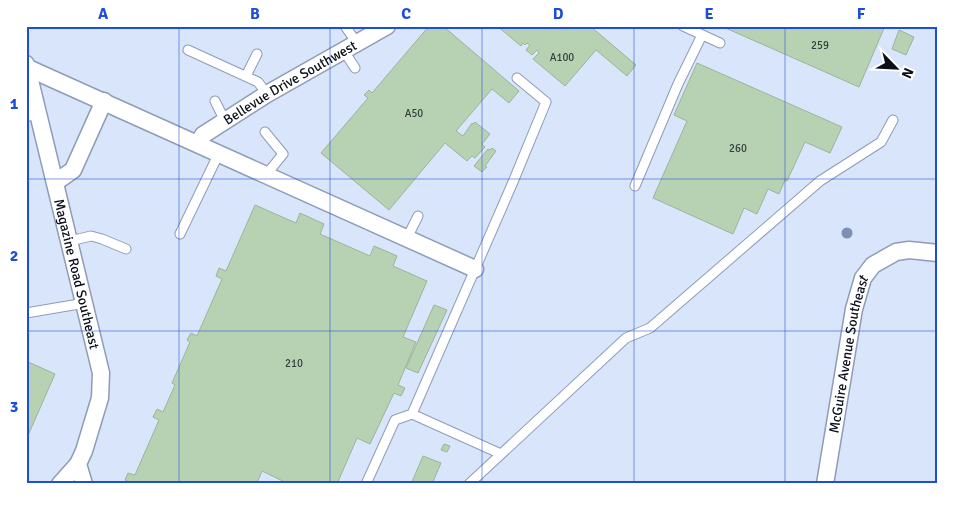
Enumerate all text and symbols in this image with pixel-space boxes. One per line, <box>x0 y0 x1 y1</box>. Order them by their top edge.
text: A <box>98 4 109 24</box>
text: B <box>250 4 260 24</box>
text: C <box>401 4 411 24</box>
text: D <box>553 4 564 24</box>
text: E <box>704 4 714 24</box>
text: F <box>857 4 866 24</box>
street label: Bellevue Drive Southwest <box>220 37 360 129</box>
house number: 259 <box>811 39 829 52</box>
north arrow <box>872 42 922 92</box>
house number: A100 <box>550 51 574 64</box>
text: N <box>898 65 917 81</box>
text: 1 <box>10 94 19 114</box>
house number: A50 <box>405 107 423 120</box>
house number: 260 <box>729 142 747 155</box>
street label: Magazine Road Southeast <box>50 197 103 351</box>
text: 2 <box>10 246 18 266</box>
street label: McGuire Avenue Southeast <box>826 271 872 435</box>
house number: 210 <box>285 357 303 370</box>
text: 3 <box>10 397 18 417</box>

